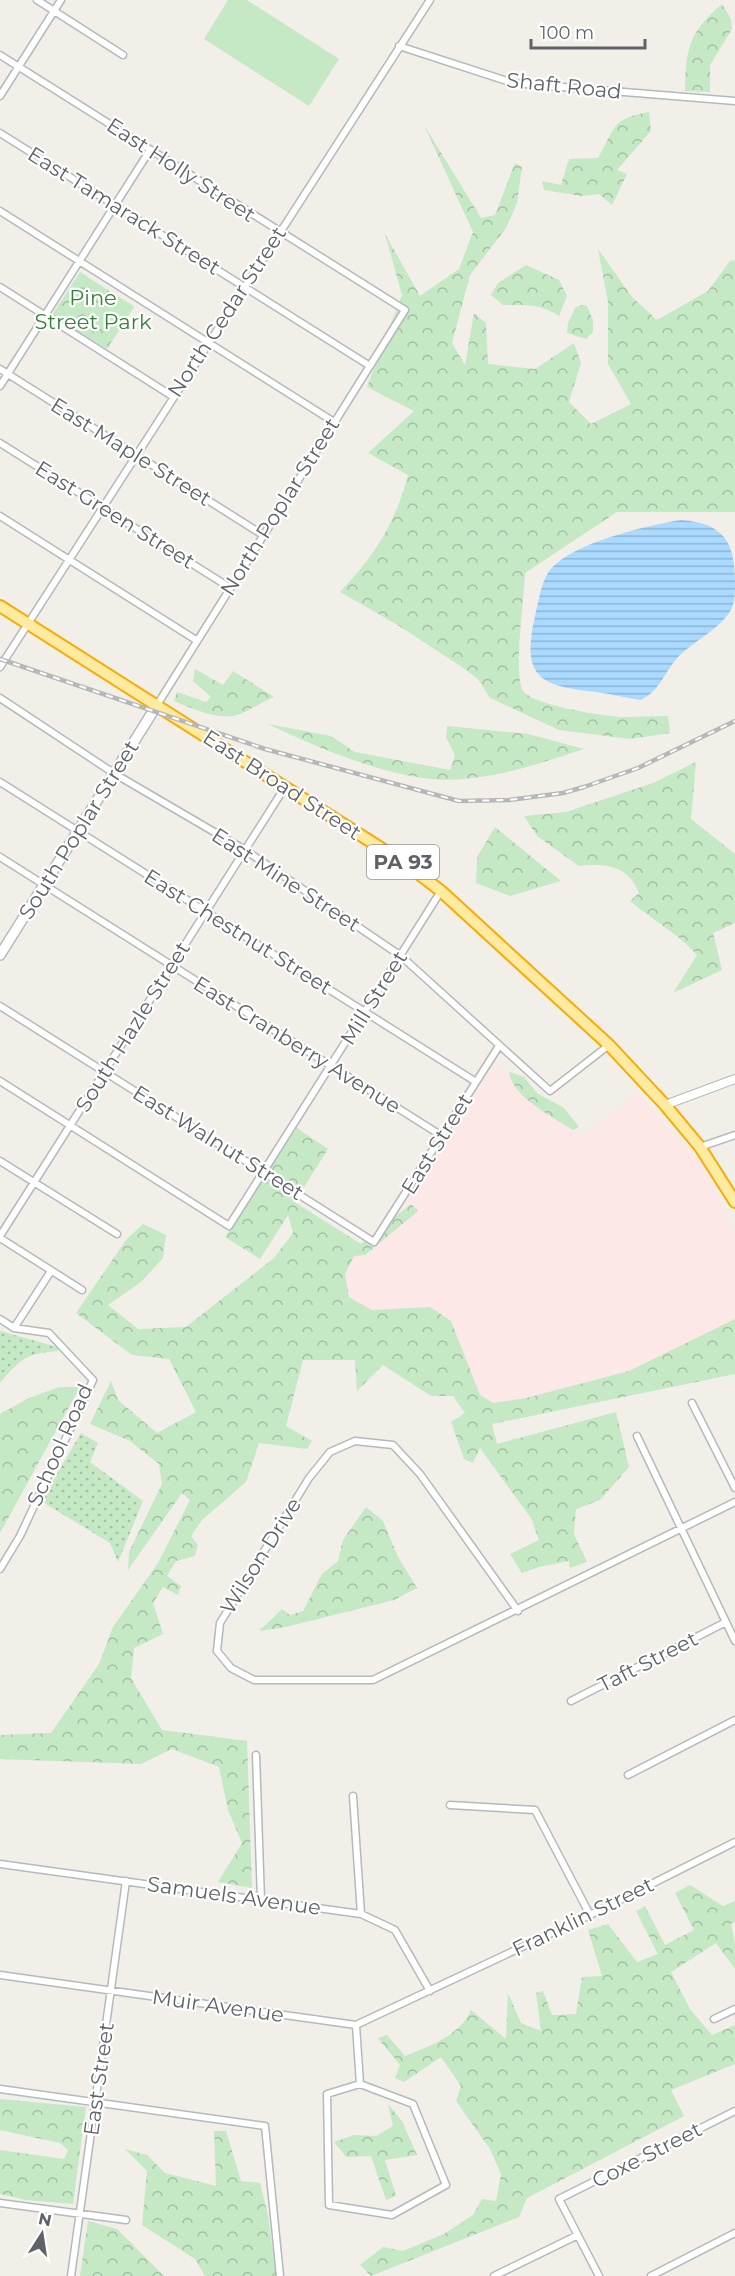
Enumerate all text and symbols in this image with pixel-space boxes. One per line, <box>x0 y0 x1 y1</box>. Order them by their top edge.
scale bar <box>531 12 645 50</box>
text: 100 m <box>540 22 594 44</box>
street label: Shaft Road <box>505 67 623 104</box>
street label: East Holly Street <box>102 112 260 227</box>
street label: East Tamarack Street <box>23 141 225 280</box>
street label: North Cedar Street <box>162 222 291 402</box>
park label: Pine Street Park <box>35 285 152 334</box>
street label: East Maple Street <box>46 392 216 511</box>
street label: North Poplar Street <box>215 413 344 600</box>
street label: East Green Street <box>31 455 200 574</box>
street label: East Broad Street <box>199 724 366 845</box>
street label: South Poplar Street <box>13 736 144 924</box>
street label: East Mine Street <box>207 822 365 937</box>
road number: PA 93 <box>367 845 439 879</box>
street label: East Chestnut Street <box>140 863 337 1000</box>
street label: South Hazle Street <box>70 937 195 1116</box>
street label: Mill Street <box>335 946 412 1049</box>
street label: East Cranberry Avenue <box>189 971 405 1119</box>
street label: East Walnut Street <box>128 1080 308 1205</box>
street label: East Street <box>396 1089 477 1199</box>
street label: School Road <box>21 1380 98 1510</box>
street label: Wilson Drive <box>215 1493 306 1618</box>
street label: Taft Street <box>594 1626 702 1697</box>
street label: Samuels Avenue <box>146 1871 322 1920</box>
street label: Franklin Street <box>508 1871 658 1962</box>
street label: Muir Avenue <box>150 1984 286 2027</box>
street label: East Street <box>78 2021 119 2137</box>
street label: Coxe Street <box>588 2116 706 2193</box>
north arrow <box>12 2204 72 2264</box>
text: N <box>37 2209 53 2230</box>

